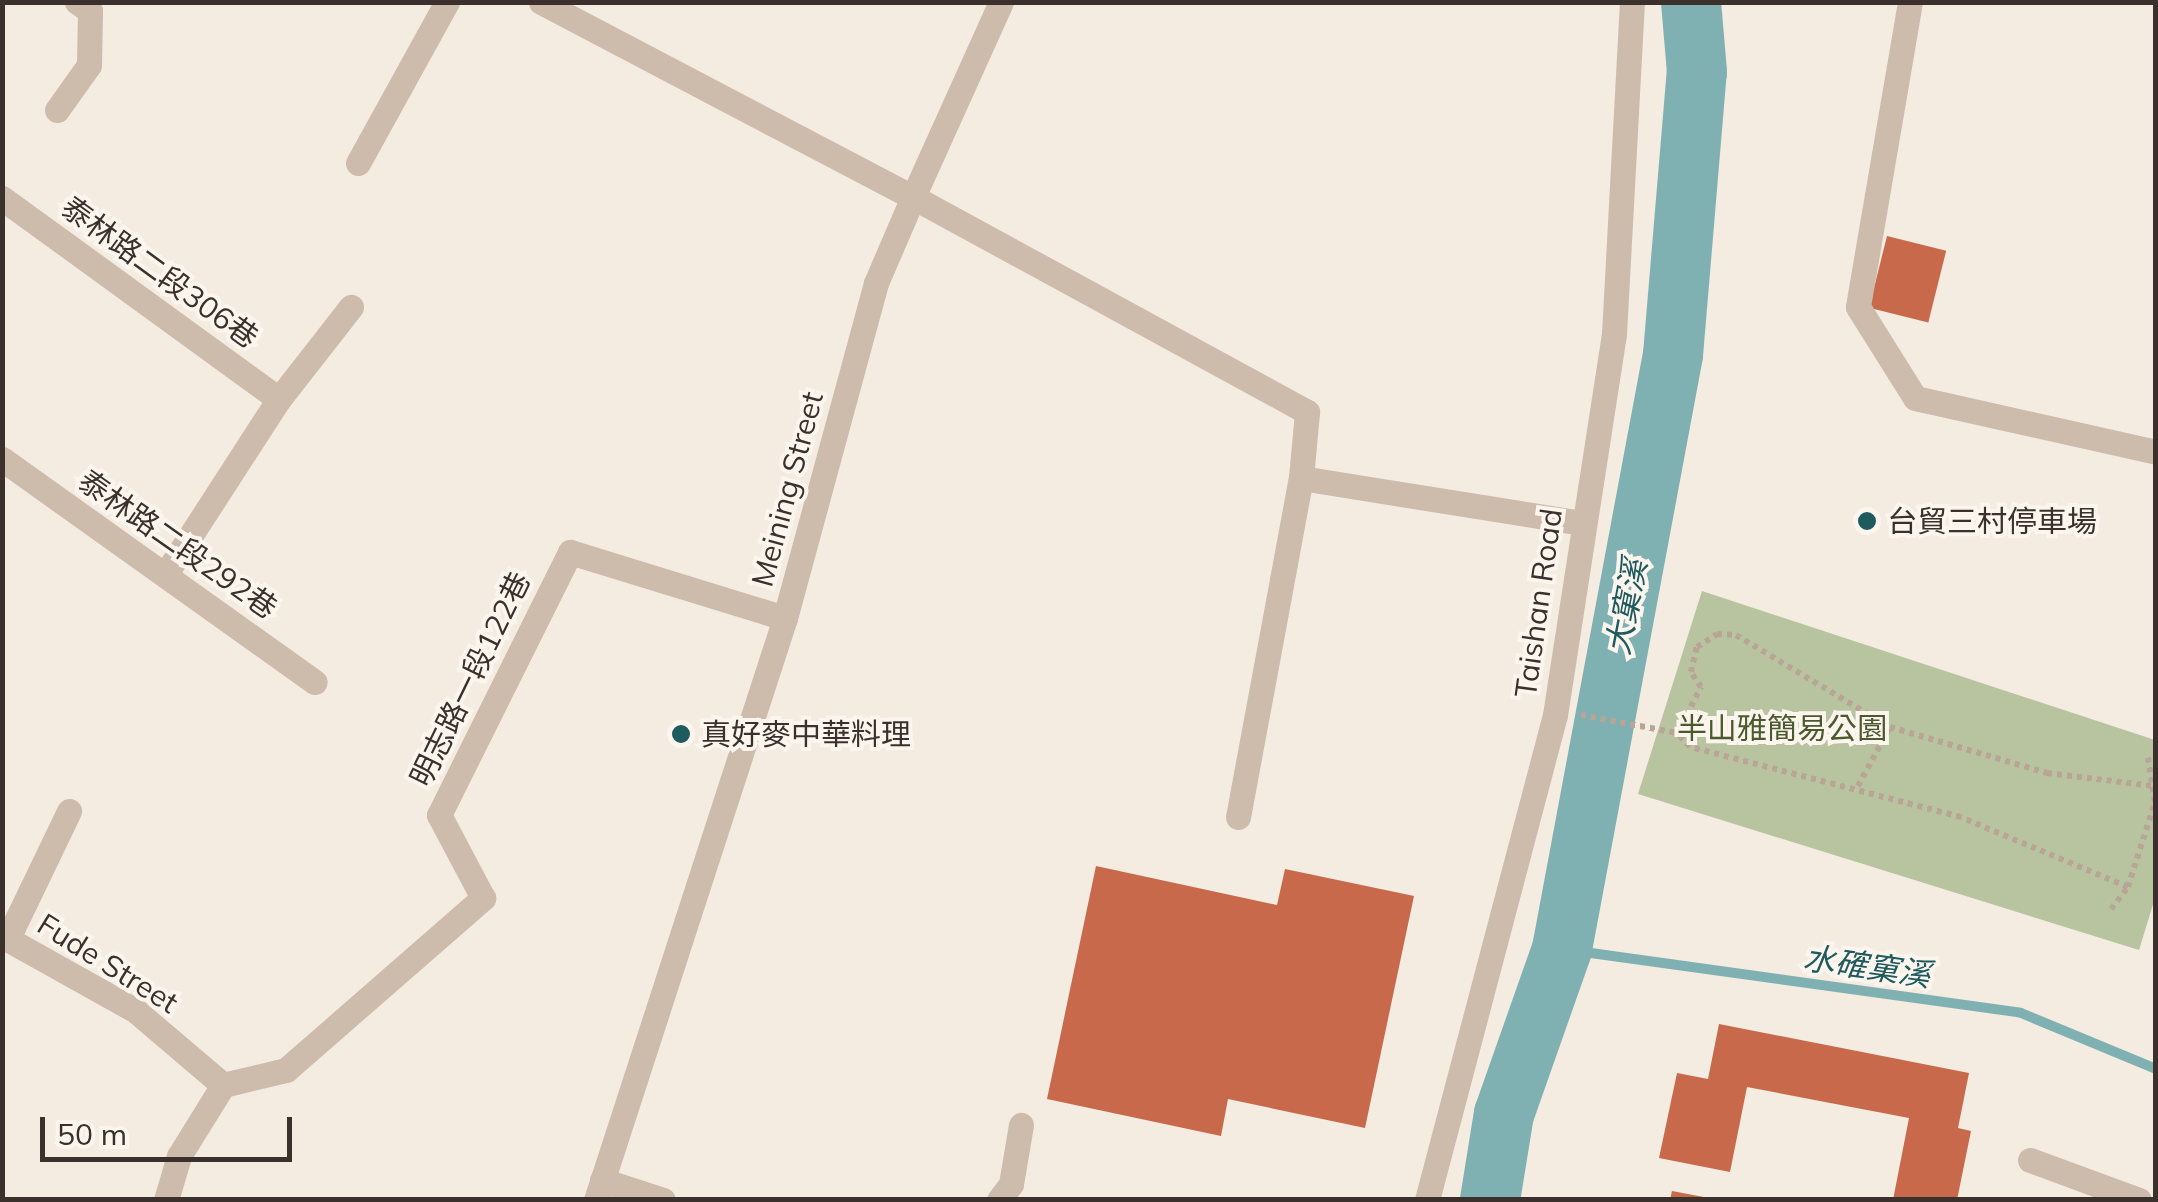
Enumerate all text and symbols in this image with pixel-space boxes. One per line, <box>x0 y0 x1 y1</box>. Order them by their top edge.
street label: 泰林路二段306巷 <box>55 189 265 355</box>
street label: Meining Street <box>744 388 830 590</box>
street label: 泰林路二段292巷 <box>72 462 284 626</box>
place label: 台貿三村停車場 <box>1887 503 2097 539</box>
street label: Taishan Road <box>1507 506 1569 700</box>
marker: 台貿三村停車場 <box>1856 510 1878 532</box>
water label: 大窠溪 <box>1598 556 1654 658</box>
street label: 明志路一段122巷 <box>403 566 537 792</box>
park label: 半山雅簡易公園 <box>1677 710 1887 746</box>
place label: 真好麥中華料理 <box>701 716 911 752</box>
marker: 真好麥中華料理 <box>670 723 692 745</box>
street label: Fude Street <box>31 906 185 1020</box>
water label: 水確窠溪 <box>1801 938 1933 994</box>
scale bar <box>45 1097 298 1159</box>
text: 50 m <box>57 1115 127 1153</box>

